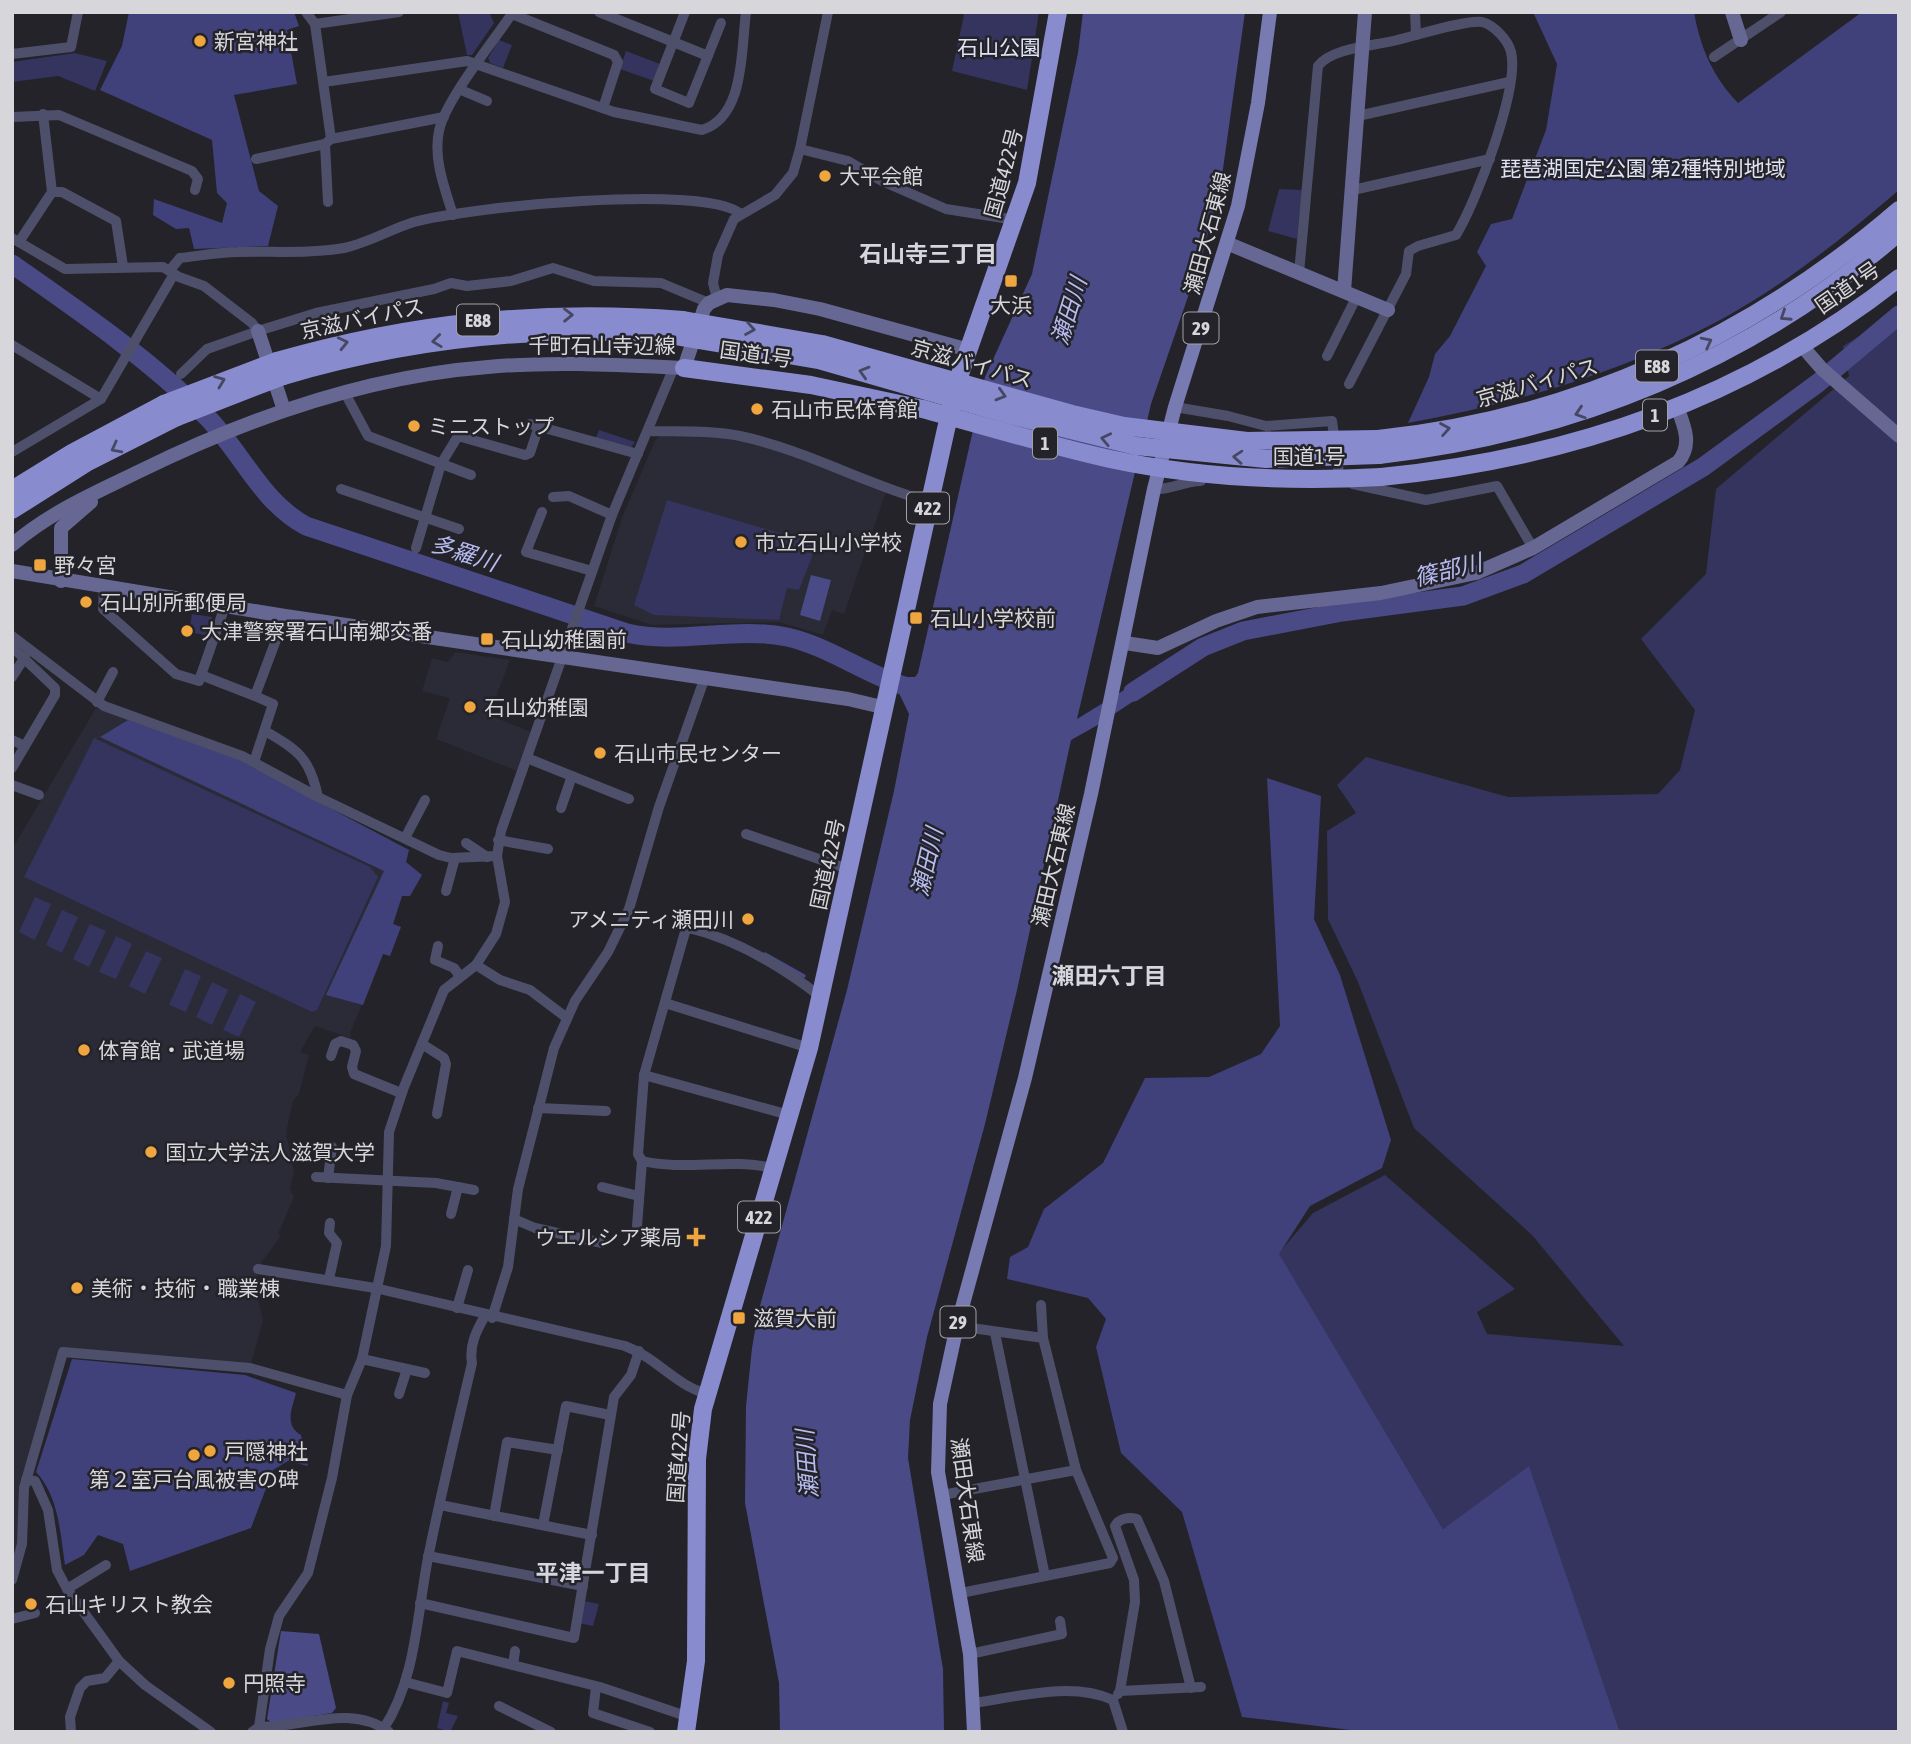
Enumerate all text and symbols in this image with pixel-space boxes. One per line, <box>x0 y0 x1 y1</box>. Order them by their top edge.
place label: 新宮神社 <box>214 29 298 53</box>
marker: 新宮神社 <box>192 33 208 49</box>
park label: 石山公園 <box>957 35 1041 59</box>
street label: 国道422号 <box>979 125 1027 221</box>
park label: 琵琶湖国定公園 第2種特別地域 <box>1500 156 1786 180</box>
place label: 大平会館 <box>839 164 923 188</box>
marker: 大平会館 <box>817 168 833 184</box>
street label: 瀬田大石東線 <box>1179 169 1235 297</box>
district label: 石山寺三丁目 <box>859 241 997 267</box>
street label: 国道1号 <box>1810 256 1884 318</box>
water label: 瀬田川 <box>1046 271 1092 348</box>
marker: 大浜 <box>1003 273 1019 289</box>
street label: 京滋バイパス <box>298 293 426 343</box>
place label: 大浜 <box>990 293 1032 317</box>
road number: E88 <box>457 304 499 336</box>
one-way arrow <box>563 307 574 323</box>
one-way arrow <box>1780 308 1793 321</box>
road number: 29 <box>1184 312 1218 344</box>
one-way arrow <box>744 321 756 336</box>
street label: 千町石山寺辺線 <box>529 333 676 357</box>
one-way arrow <box>431 334 443 349</box>
street label: 京滋バイパス <box>908 334 1036 392</box>
one-way arrow <box>337 337 349 351</box>
street label: 国道1号 <box>718 337 794 371</box>
one-way arrow <box>1700 337 1712 351</box>
road number: E88 <box>1636 350 1678 382</box>
street label: 京滋バイパス <box>1473 353 1601 411</box>
one-way arrow <box>858 366 870 381</box>
one-way arrow <box>213 375 226 389</box>
one-way arrow <box>995 386 1007 401</box>
place label: 石山市民体育館 <box>771 397 918 421</box>
road number: 1 <box>1643 400 1667 430</box>
marker: 石山市民体育館 <box>749 401 765 417</box>
one-way arrow <box>1575 405 1587 419</box>
place label: ミニストップ <box>428 414 554 438</box>
marker: ミニストップ <box>406 418 422 434</box>
one-way arrow <box>1439 423 1451 438</box>
road number: 1 <box>1033 428 1057 458</box>
one-way arrow <box>1100 433 1112 447</box>
one-way arrow <box>111 439 123 453</box>
street label: 国道1号 <box>1273 444 1345 468</box>
one-way arrow <box>1232 450 1243 465</box>
road number: 422 <box>907 492 949 524</box>
water label: 多羅川 <box>427 530 504 577</box>
place label: 市立石山小学校 <box>755 530 902 554</box>
marker: 市立石山小学校 <box>733 534 749 550</box>
water label: 篠部川 <box>1411 548 1488 591</box>
place label: 野々宮 <box>54 553 117 577</box>
marker: 野々宮 <box>32 557 48 573</box>
place label: 石山別所郵便局 <box>100 590 247 614</box>
marker: 石山別所郵便局 <box>78 594 94 610</box>
place label: 石山小学校前 <box>930 606 1056 630</box>
marker: 石山小学校前 <box>908 610 924 626</box>
place label: 大津警察署石山南郷交番 <box>201 619 432 643</box>
marker: 大津警察署石山南郷交番 <box>179 623 195 639</box>
place label: 石山幼稚園前 <box>501 627 627 651</box>
marker: 石山幼稚園前 <box>479 631 495 647</box>
place label: 石山幼稚園 <box>484 695 589 719</box>
marker: 石山幼稚園 <box>462 699 478 715</box>
place label: 石山市民センター <box>614 741 782 765</box>
marker: 石山市民センター <box>592 745 608 761</box>
street label: 瀬田大石東線 <box>1027 801 1079 929</box>
street label: 国道422号 <box>806 816 848 912</box>
water label: 瀬田川 <box>907 823 948 899</box>
place label: アメニティ瀬田川 <box>568 907 734 931</box>
marker: アメニティ瀬田川 <box>740 911 756 927</box>
district label: 瀬田六丁目 <box>1052 963 1167 989</box>
place label: 体育館・武道場 <box>98 1038 245 1062</box>
marker: 体育館・武道場 <box>76 1042 92 1058</box>
place label: 国立大学法人滋賀大学 <box>165 1140 375 1164</box>
marker: 国立大学法人滋賀大学 <box>143 1144 159 1160</box>
road number: 422 <box>738 1202 780 1232</box>
place label: ウエルシア薬局 <box>535 1225 682 1249</box>
marker: ウエルシア薬局 <box>688 1229 704 1245</box>
place label: 美術・技術・職業棟 <box>91 1276 280 1300</box>
marker: 美術・技術・職業棟 <box>69 1280 85 1296</box>
place label: 滋賀大前 <box>753 1306 837 1330</box>
road number: 29 <box>940 1306 976 1338</box>
marker: 滋賀大前 <box>731 1310 747 1326</box>
street label: 国道422号 <box>663 1410 693 1504</box>
water label: 瀬田川 <box>791 1426 822 1499</box>
street label: 瀬田大石東線 <box>947 1436 989 1564</box>
place label: 戸隠神社 <box>224 1439 308 1463</box>
marker: 戸隠神社 <box>202 1443 218 1459</box>
marker: 第２室戸台風被害の碑 <box>186 1447 202 1463</box>
place label: 第２室戸台風被害の碑 <box>89 1467 299 1491</box>
district label: 平津一丁目 <box>536 1560 651 1586</box>
place label: 石山キリスト教会 <box>45 1592 213 1616</box>
marker: 石山キリスト教会 <box>23 1596 39 1612</box>
place label: 円照寺 <box>243 1671 306 1695</box>
marker: 円照寺 <box>221 1675 237 1691</box>

